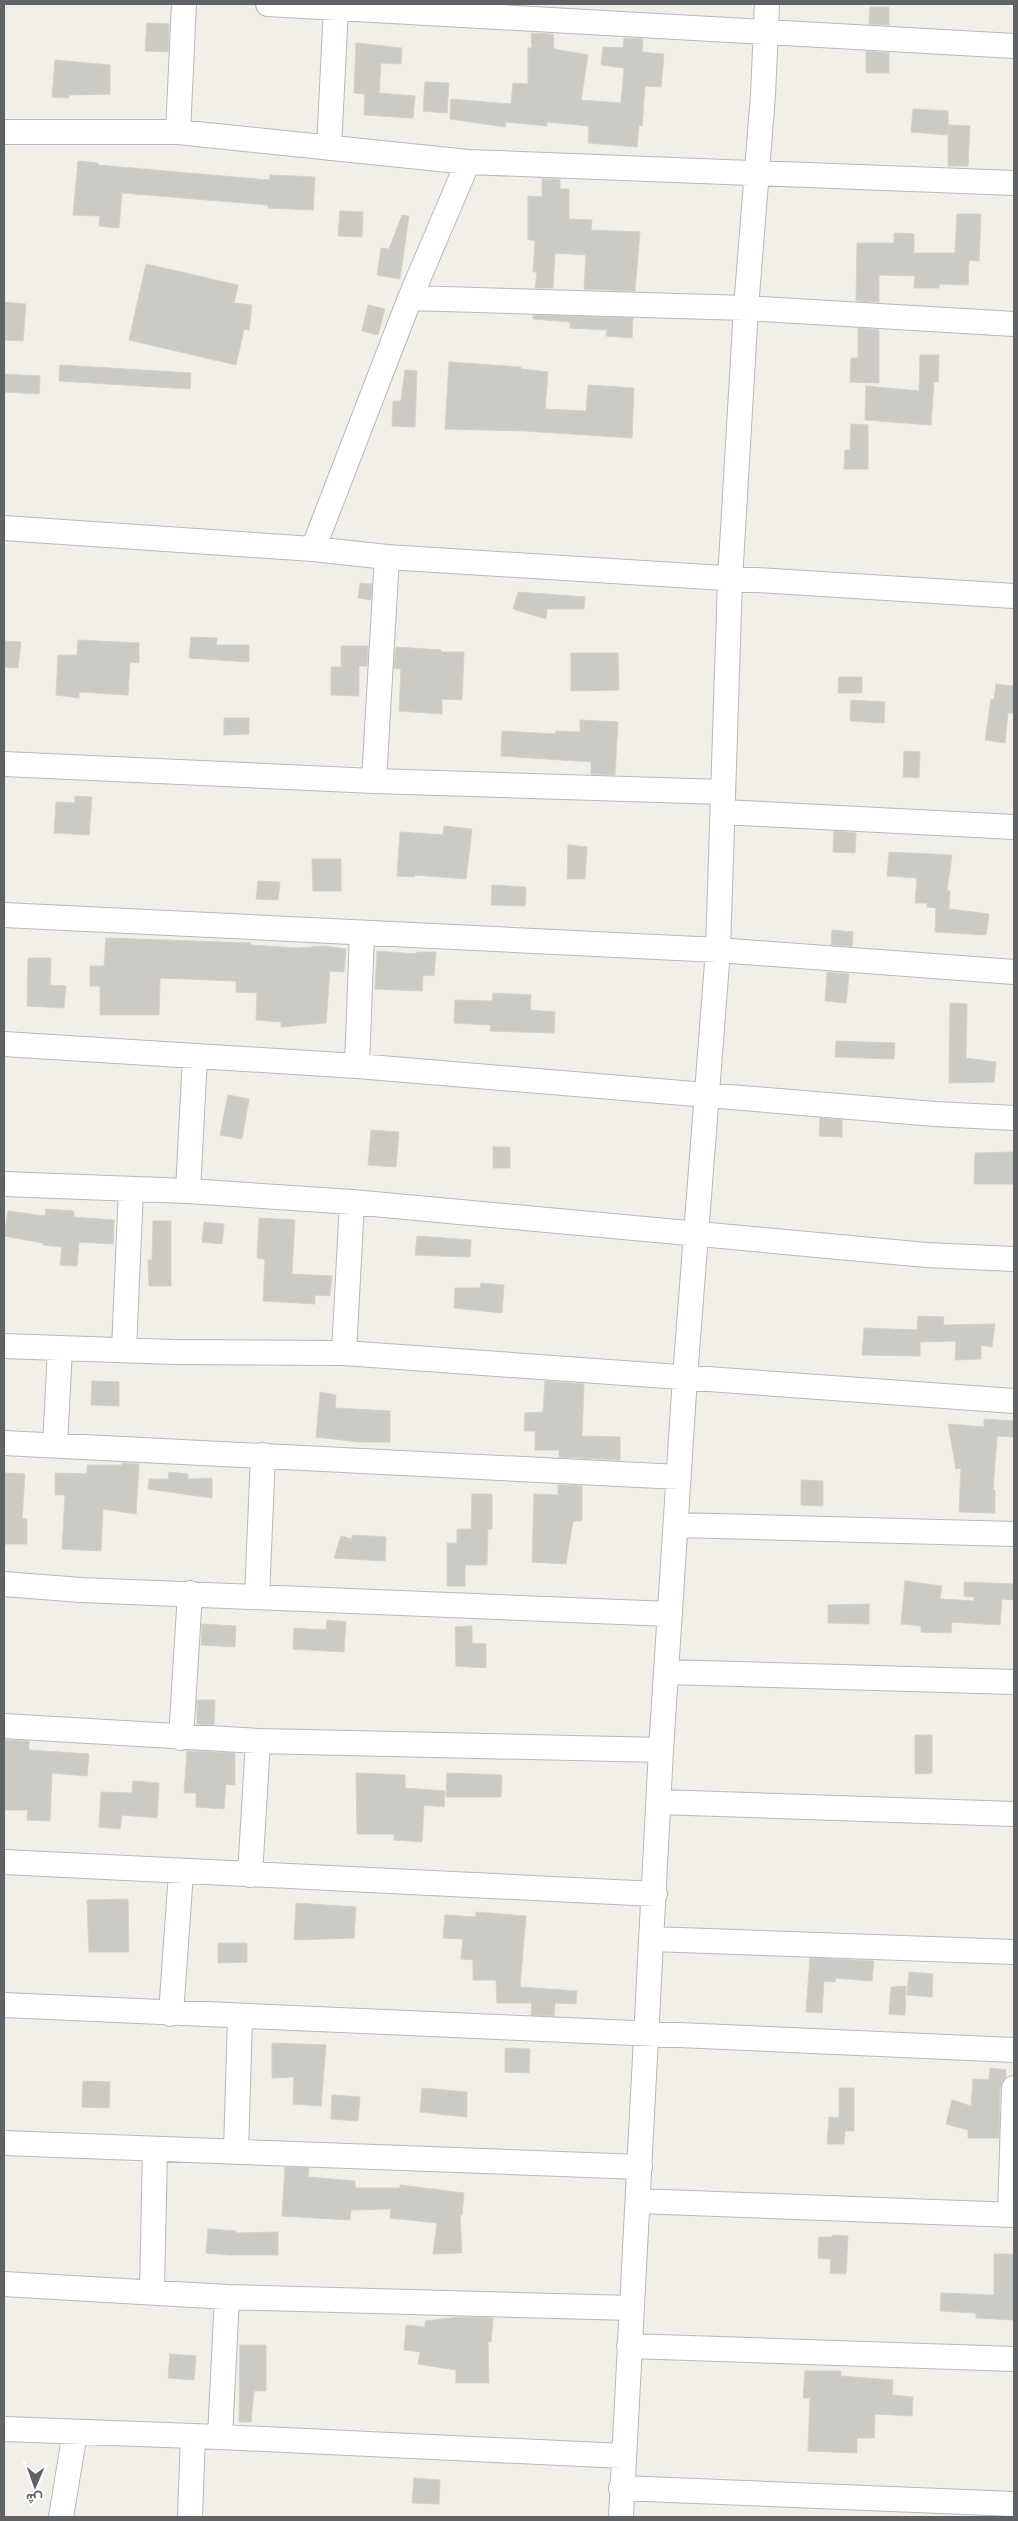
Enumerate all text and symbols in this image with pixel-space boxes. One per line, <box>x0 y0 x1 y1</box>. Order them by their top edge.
north arrow <box>10 2461 60 2511</box>
text: ش <box>26 2490 43 2508</box>

